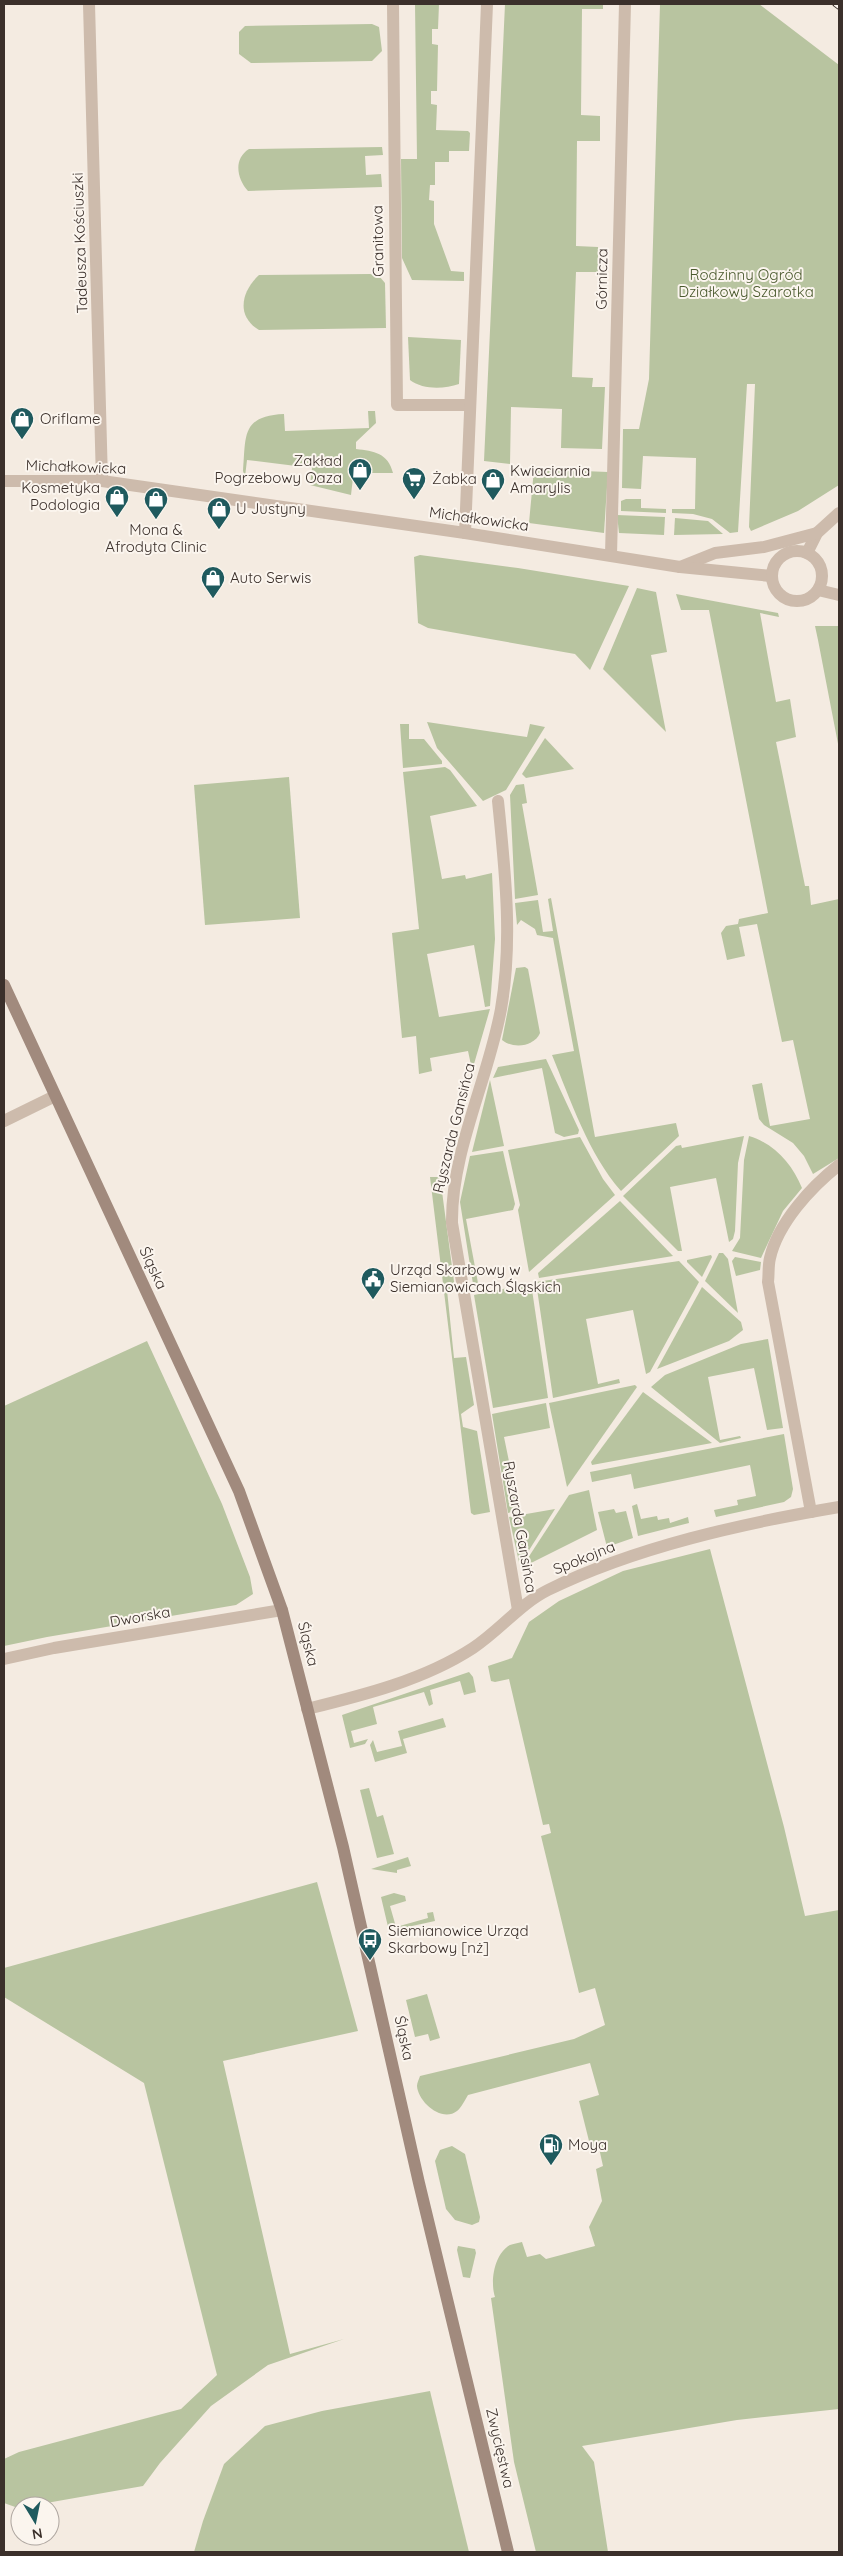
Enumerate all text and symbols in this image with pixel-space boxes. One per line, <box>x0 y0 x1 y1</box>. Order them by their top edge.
street label: Tadeusza Kościuszki <box>68 172 91 314</box>
street label: Granitowa <box>367 205 388 277</box>
street label: Górnicza <box>591 248 612 310</box>
park label: Rodzinny Ogród Działkowy Szarotka <box>678 265 814 301</box>
shop icon: Oriflame <box>9 406 35 440</box>
place label: Oriflame <box>40 409 101 428</box>
place label: Zakład Pogrzebowy Oaza <box>215 451 342 487</box>
street label: Michałkowicka <box>25 455 127 478</box>
shop icon: Zakład Pogrzebowy Oaza <box>347 457 373 491</box>
place label: Kwiaciarnia Amarylis <box>510 461 590 497</box>
supermarket icon: Żabka <box>401 466 427 500</box>
shop icon: Kwiaciarnia Amarylis <box>480 467 506 501</box>
place label: Żabka <box>432 469 477 488</box>
place label: Kosmetyka Podologia <box>21 478 100 514</box>
shop icon: Kosmetyka Podologia <box>104 484 130 518</box>
shop icon: Mona & Afrodyta Clinic <box>143 486 169 520</box>
shop icon: U Justyny <box>206 496 232 530</box>
place label: U Justyny <box>236 499 306 518</box>
street label: Michałkowicka <box>428 502 530 535</box>
place label: Mona & Afrodyta Clinic <box>105 520 207 556</box>
shop icon: Auto Serwis <box>200 565 226 599</box>
place label: Auto Serwis <box>230 568 311 587</box>
street label: Ryszarda Gansińca <box>428 1061 479 1195</box>
street label: Śląska <box>135 1243 172 1292</box>
place label: Urząd Skarbowy w Siemianowicach Śląskich <box>390 1260 561 1296</box>
public building icon: Urząd Skarbowy w Siemianowicach Śląskich <box>360 1266 386 1300</box>
street label: Ryszarda Gansińca <box>500 1459 541 1594</box>
street label: Spokojna <box>550 1537 618 1579</box>
street label: Dworska <box>108 1602 172 1631</box>
street label: Śląska <box>294 1620 323 1668</box>
place label: Siemianowice Urząd Skarbowy [nż] <box>388 1921 528 1957</box>
bus stop icon: Siemianowice Urząd Skarbowy [nż] <box>357 1927 383 1961</box>
street label: Śląska <box>391 2014 418 2062</box>
fuel station icon: Moya <box>538 2132 564 2166</box>
place label: Moya <box>568 2135 607 2154</box>
street label: Zwycięstwa <box>482 2406 519 2490</box>
north arrow <box>10 2496 60 2546</box>
text: N <box>31 2524 44 2544</box>

